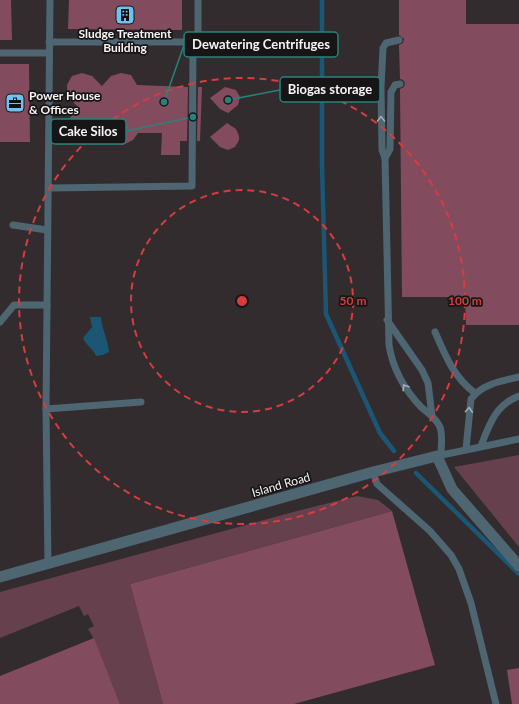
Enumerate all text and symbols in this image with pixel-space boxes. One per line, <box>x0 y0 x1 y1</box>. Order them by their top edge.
building icon: Sludge Treatment Building <box>114 4 136 26</box>
place label: Sludge Treatment Building <box>78 26 172 55</box>
callout: Dewatering Centrifuges <box>184 32 338 57</box>
text: Dewatering Centrifuges <box>192 36 330 52</box>
callout: Biogas storage <box>280 77 380 102</box>
text: Biogas storage <box>288 81 372 97</box>
place label: Power House & Offices <box>29 88 101 117</box>
office icon: Power House & Offices <box>4 92 26 114</box>
one-way arrow <box>377 116 385 122</box>
callout: Cake Silos <box>51 119 126 144</box>
text: Cake Silos <box>59 123 118 139</box>
text: 50 m <box>340 293 366 308</box>
text: 100 m <box>448 293 482 308</box>
centre of rings <box>235 294 249 308</box>
one-way arrow <box>403 385 410 392</box>
one-way arrow <box>465 407 474 413</box>
street label: Island Road <box>250 469 312 500</box>

